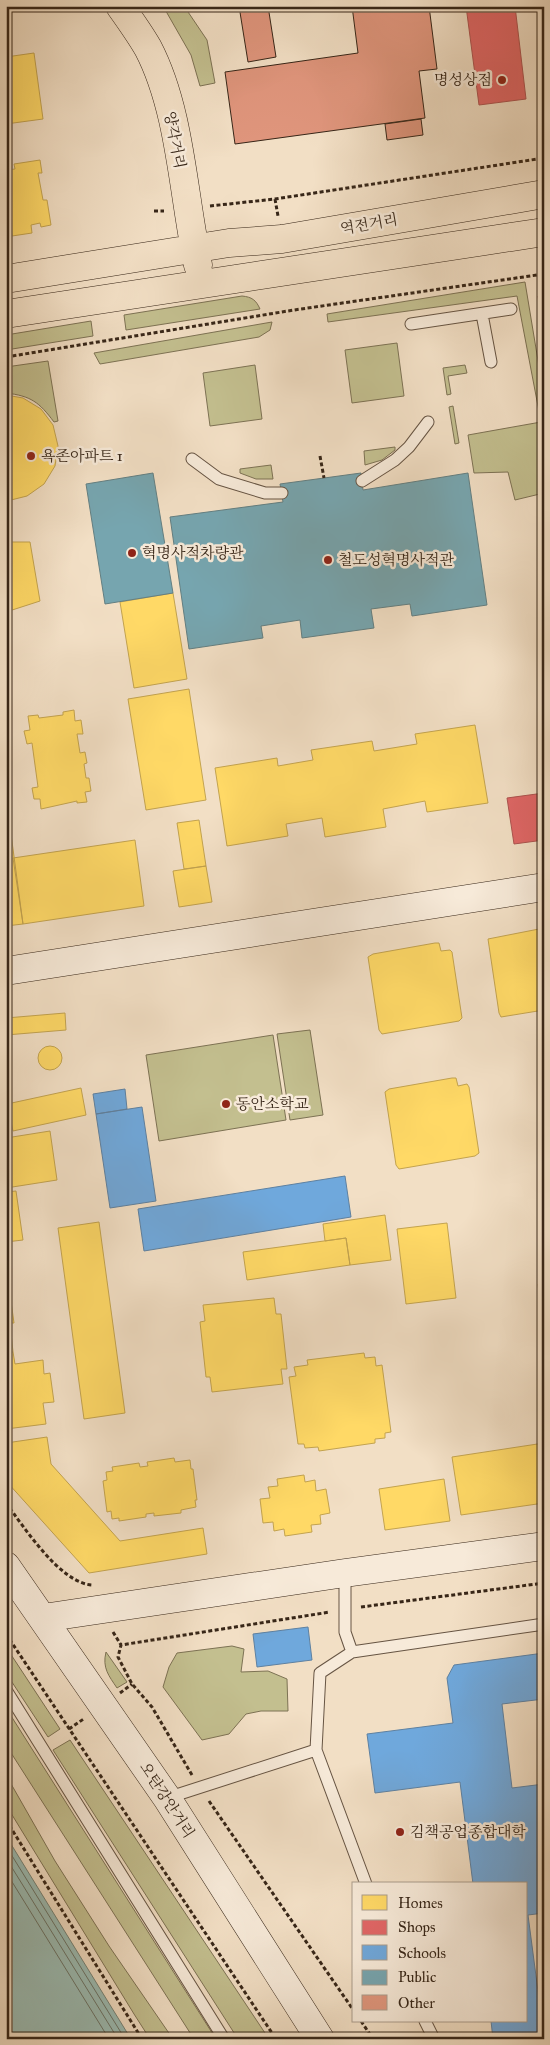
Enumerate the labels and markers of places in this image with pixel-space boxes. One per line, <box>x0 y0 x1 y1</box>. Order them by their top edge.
place label: 명성상점 <box>434 71 492 89</box>
marker: 명성상점 <box>496 74 508 86</box>
place label: 욕존아파트 1 <box>41 447 123 465</box>
marker: 욕존아파트 1 <box>25 450 37 462</box>
place label: 혁명사적차량관 <box>142 544 244 562</box>
marker: 혁명사적차량관 <box>126 547 138 559</box>
place label: 철도성혁명사적관 <box>338 551 454 569</box>
marker: 철도성혁명사적관 <box>322 554 334 566</box>
place label: 동안소학교 <box>236 1095 309 1113</box>
marker: 동안소학교 <box>220 1098 232 1110</box>
place label: 김책공업종합대학 <box>410 1823 526 1841</box>
marker: 김책공업종합대학 <box>394 1826 406 1838</box>

